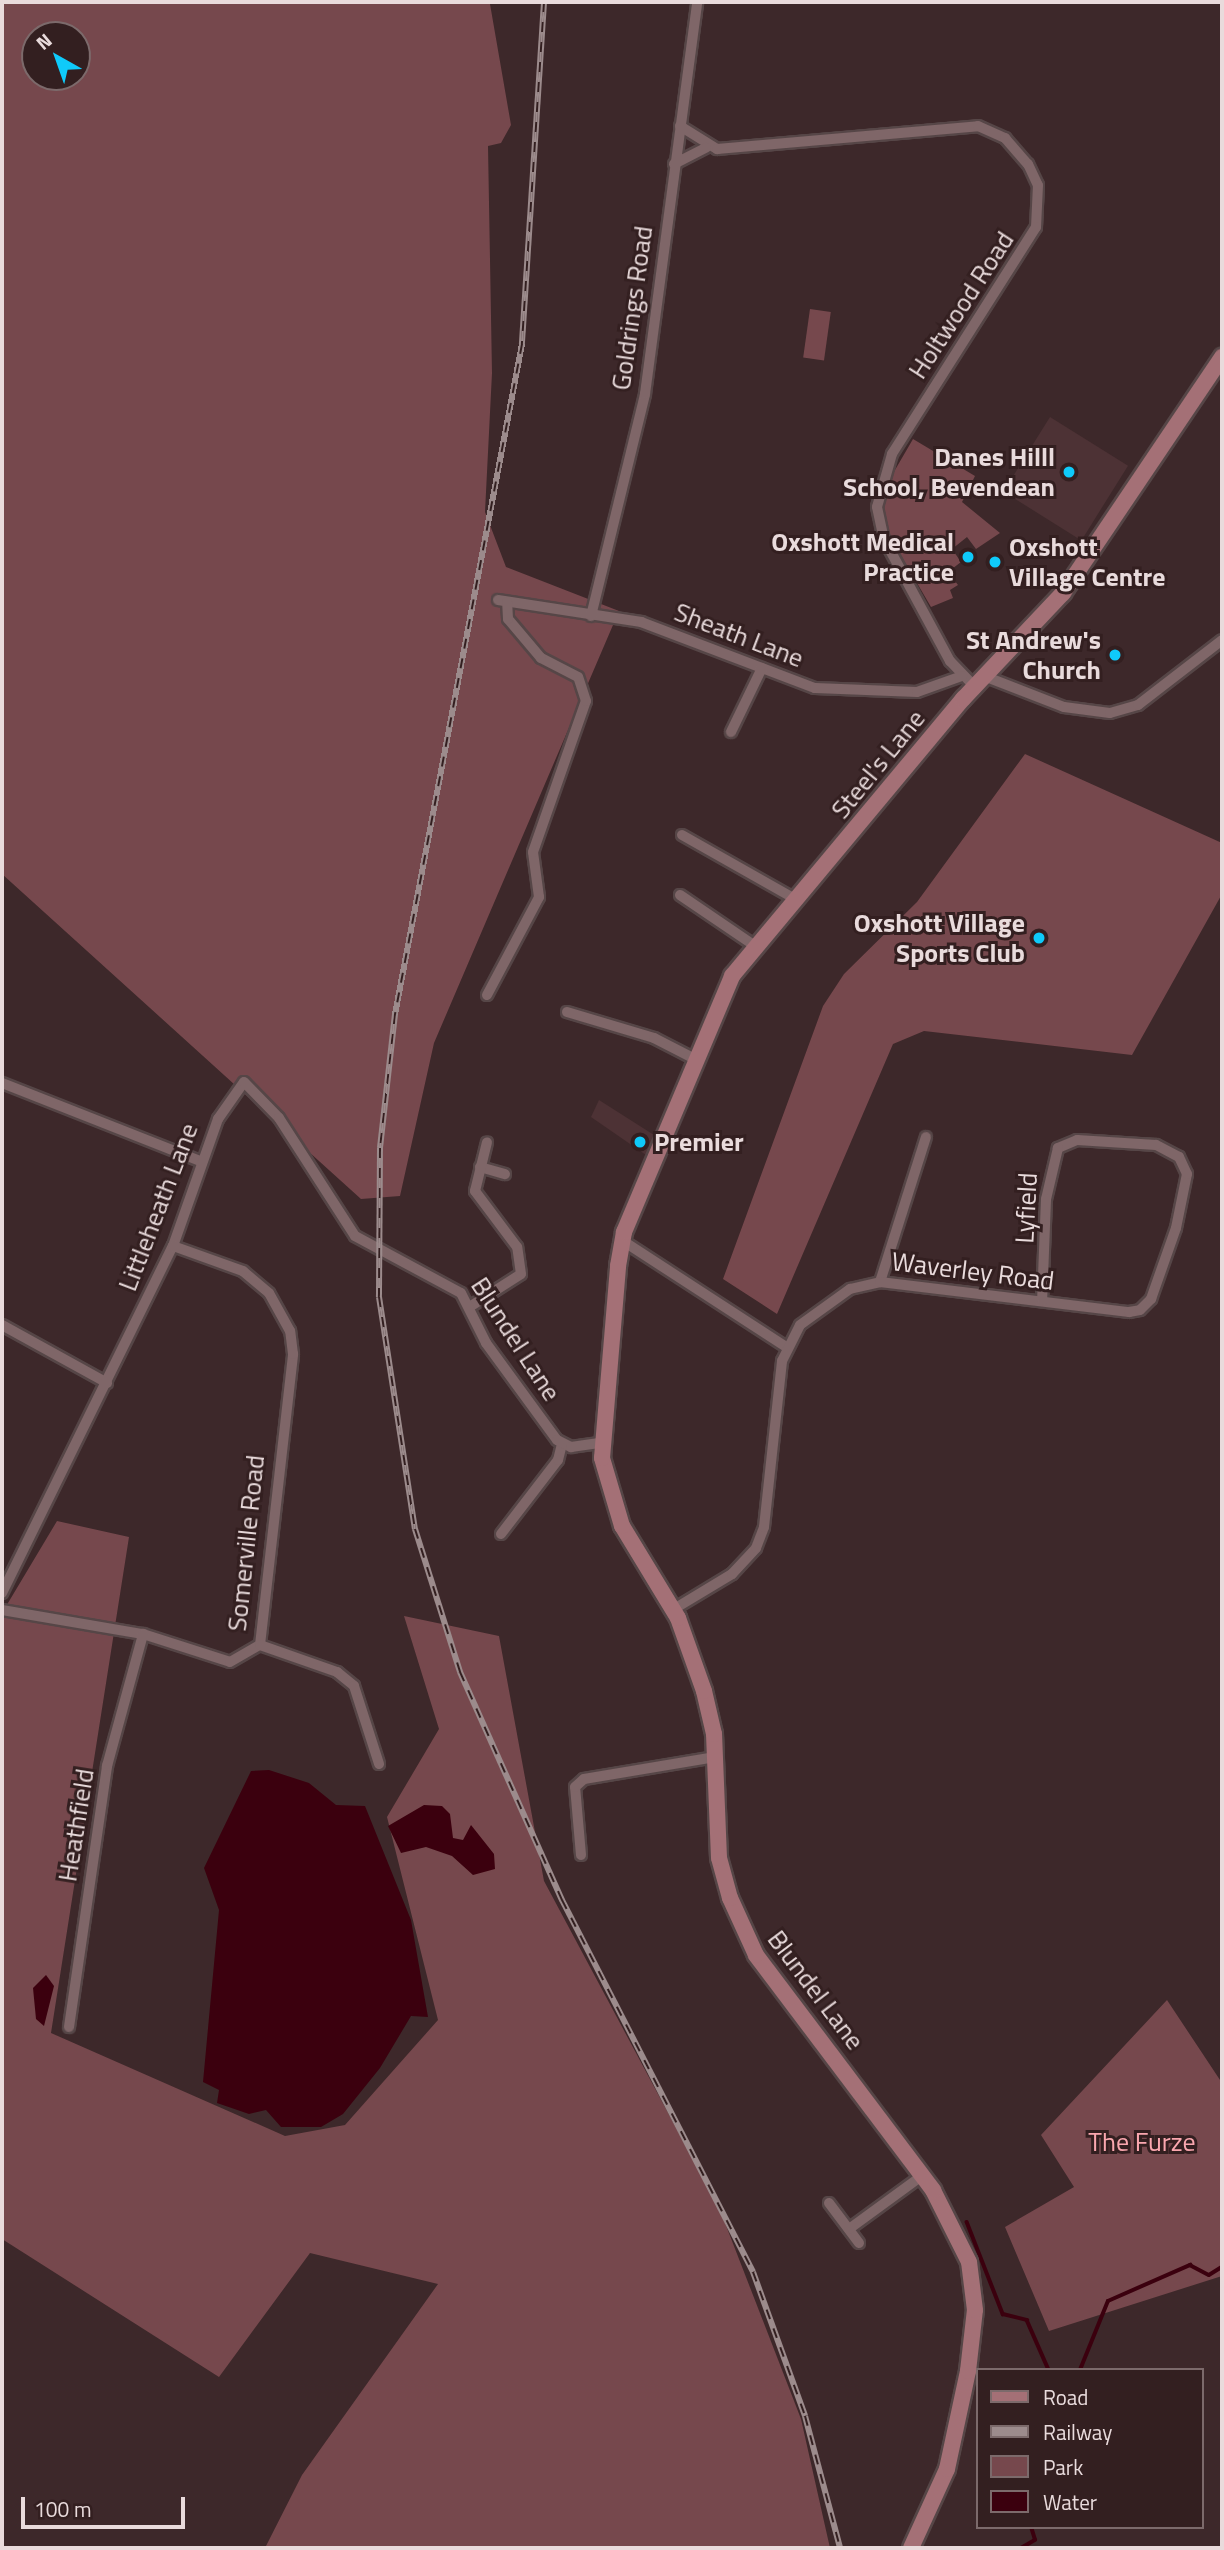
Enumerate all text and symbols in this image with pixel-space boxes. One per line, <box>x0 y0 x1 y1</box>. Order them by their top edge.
north arrow <box>21 21 91 91</box>
text: N <box>29 26 58 56</box>
street label: Goldrings Road <box>605 224 659 392</box>
street label: Holtwood Road <box>902 226 1020 384</box>
place label: Danes Hilll School, Bevendean <box>843 441 1055 503</box>
marker: Danes Hilll School, Bevendean <box>1061 464 1077 480</box>
place label: Oxshott Medical Practice <box>771 526 954 588</box>
place label: Oxshott Village Centre <box>1009 531 1166 592</box>
marker: Oxshott Medical Practice <box>960 549 976 565</box>
marker: Oxshott Village Centre <box>987 554 1003 570</box>
street label: Sheath Lane <box>670 596 808 674</box>
place label: St Andrew's Church <box>966 624 1101 686</box>
marker: St Andrew's Church <box>1107 647 1123 663</box>
street label: Steel's Lane <box>825 703 931 825</box>
place label: Oxshott Village Sports Club <box>854 907 1025 968</box>
marker: Oxshott Village Sports Club <box>1031 930 1047 946</box>
street label: Littleheath Lane <box>112 1119 204 1295</box>
place label: Premier <box>654 1126 744 1158</box>
marker: Premier <box>632 1134 648 1150</box>
street label: Lyfield <box>1009 1172 1043 1244</box>
street label: Waverley Road <box>890 1246 1056 1296</box>
street label: Blundel Lane <box>465 1271 567 1407</box>
street label: Somerville Road <box>221 1453 271 1633</box>
street label: Heathfield <box>52 1766 100 1884</box>
street label: Blundel Lane <box>761 1924 871 2056</box>
park label: The Furze <box>1088 2126 1196 2158</box>
legend <box>976 2368 1203 2529</box>
text: Road <box>1043 2381 1088 2413</box>
text: Railway <box>1043 2416 1112 2448</box>
text: Park <box>1043 2451 1083 2483</box>
scale bar <box>24 2484 189 2528</box>
text: Water <box>1043 2486 1097 2518</box>
text: 100 m <box>34 2493 91 2525</box>

